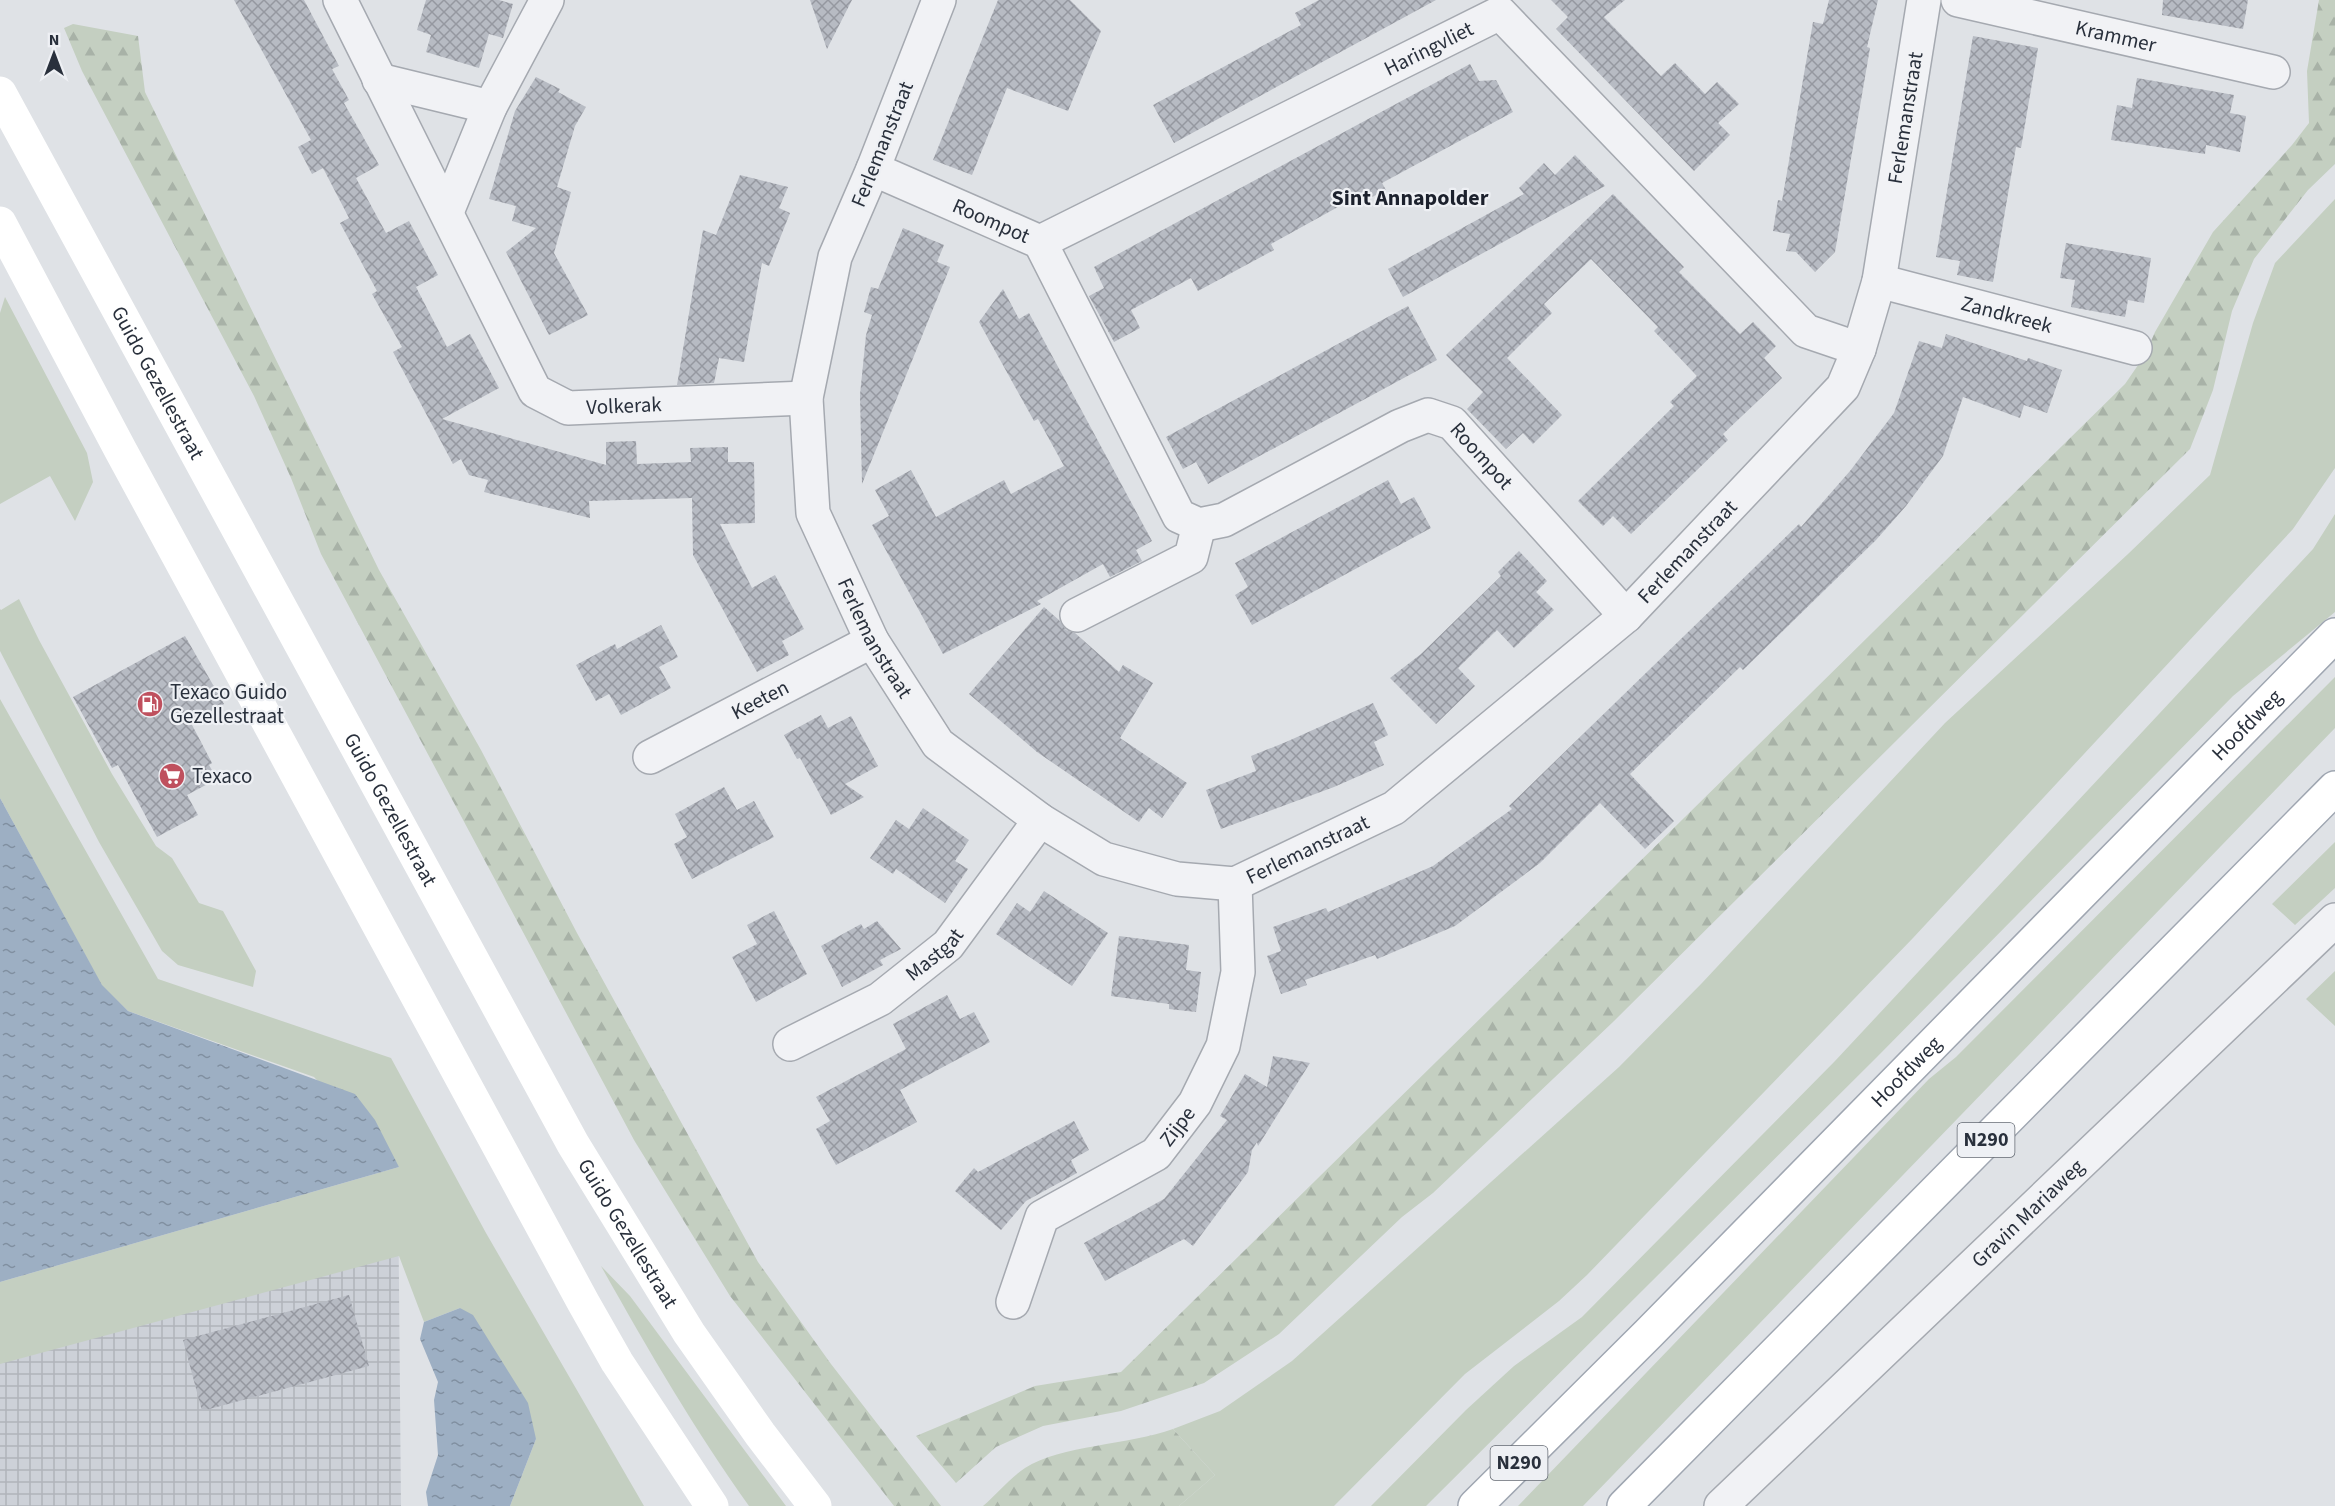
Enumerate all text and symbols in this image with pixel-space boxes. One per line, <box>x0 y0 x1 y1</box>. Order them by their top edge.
street label: Krammer <box>2073 12 2160 60</box>
street label: Haringvliet <box>1379 14 1478 84</box>
north arrow <box>24 24 84 84</box>
text: N <box>49 29 59 51</box>
street label: Ferlemanstraat <box>1880 50 1930 186</box>
street label: Ferlemanstraat <box>843 77 921 211</box>
district label: Sint Annapolder <box>1332 182 1489 214</box>
street label: Roompot <box>948 191 1035 251</box>
street label: Zandkreek <box>1958 288 2056 341</box>
street label: Guido Gezellestraat <box>104 301 212 465</box>
street label: Volkerak <box>586 389 663 422</box>
street label: Roompot <box>1443 415 1520 496</box>
street label: Ferlemanstraat <box>1630 493 1744 610</box>
street label: Ferlemanstraat <box>830 573 920 704</box>
street label: Keeten <box>726 672 794 727</box>
place label: Texaco Guido Gezellestraat <box>170 677 287 731</box>
street label: Hoofdweg <box>2204 682 2289 767</box>
fuel station icon: Texaco Guido Gezellestraat <box>135 689 165 719</box>
street label: Guido Gezellestraat <box>337 727 445 892</box>
supermarket icon: Texaco <box>157 761 187 791</box>
place label: Texaco <box>192 761 252 791</box>
street label: Ferlemanstraat <box>1241 807 1374 892</box>
street label: Mastgat <box>899 922 971 988</box>
street label: Hoofdweg <box>1864 1029 1948 1114</box>
street label: Zijpe <box>1152 1100 1202 1153</box>
road number: N290 <box>1958 1123 2014 1157</box>
street label: Gravin Mariaweg <box>1965 1152 2091 1274</box>
street label: Guido Gezellestraat <box>570 1153 685 1314</box>
road number: N290 <box>1490 1446 1547 1480</box>

